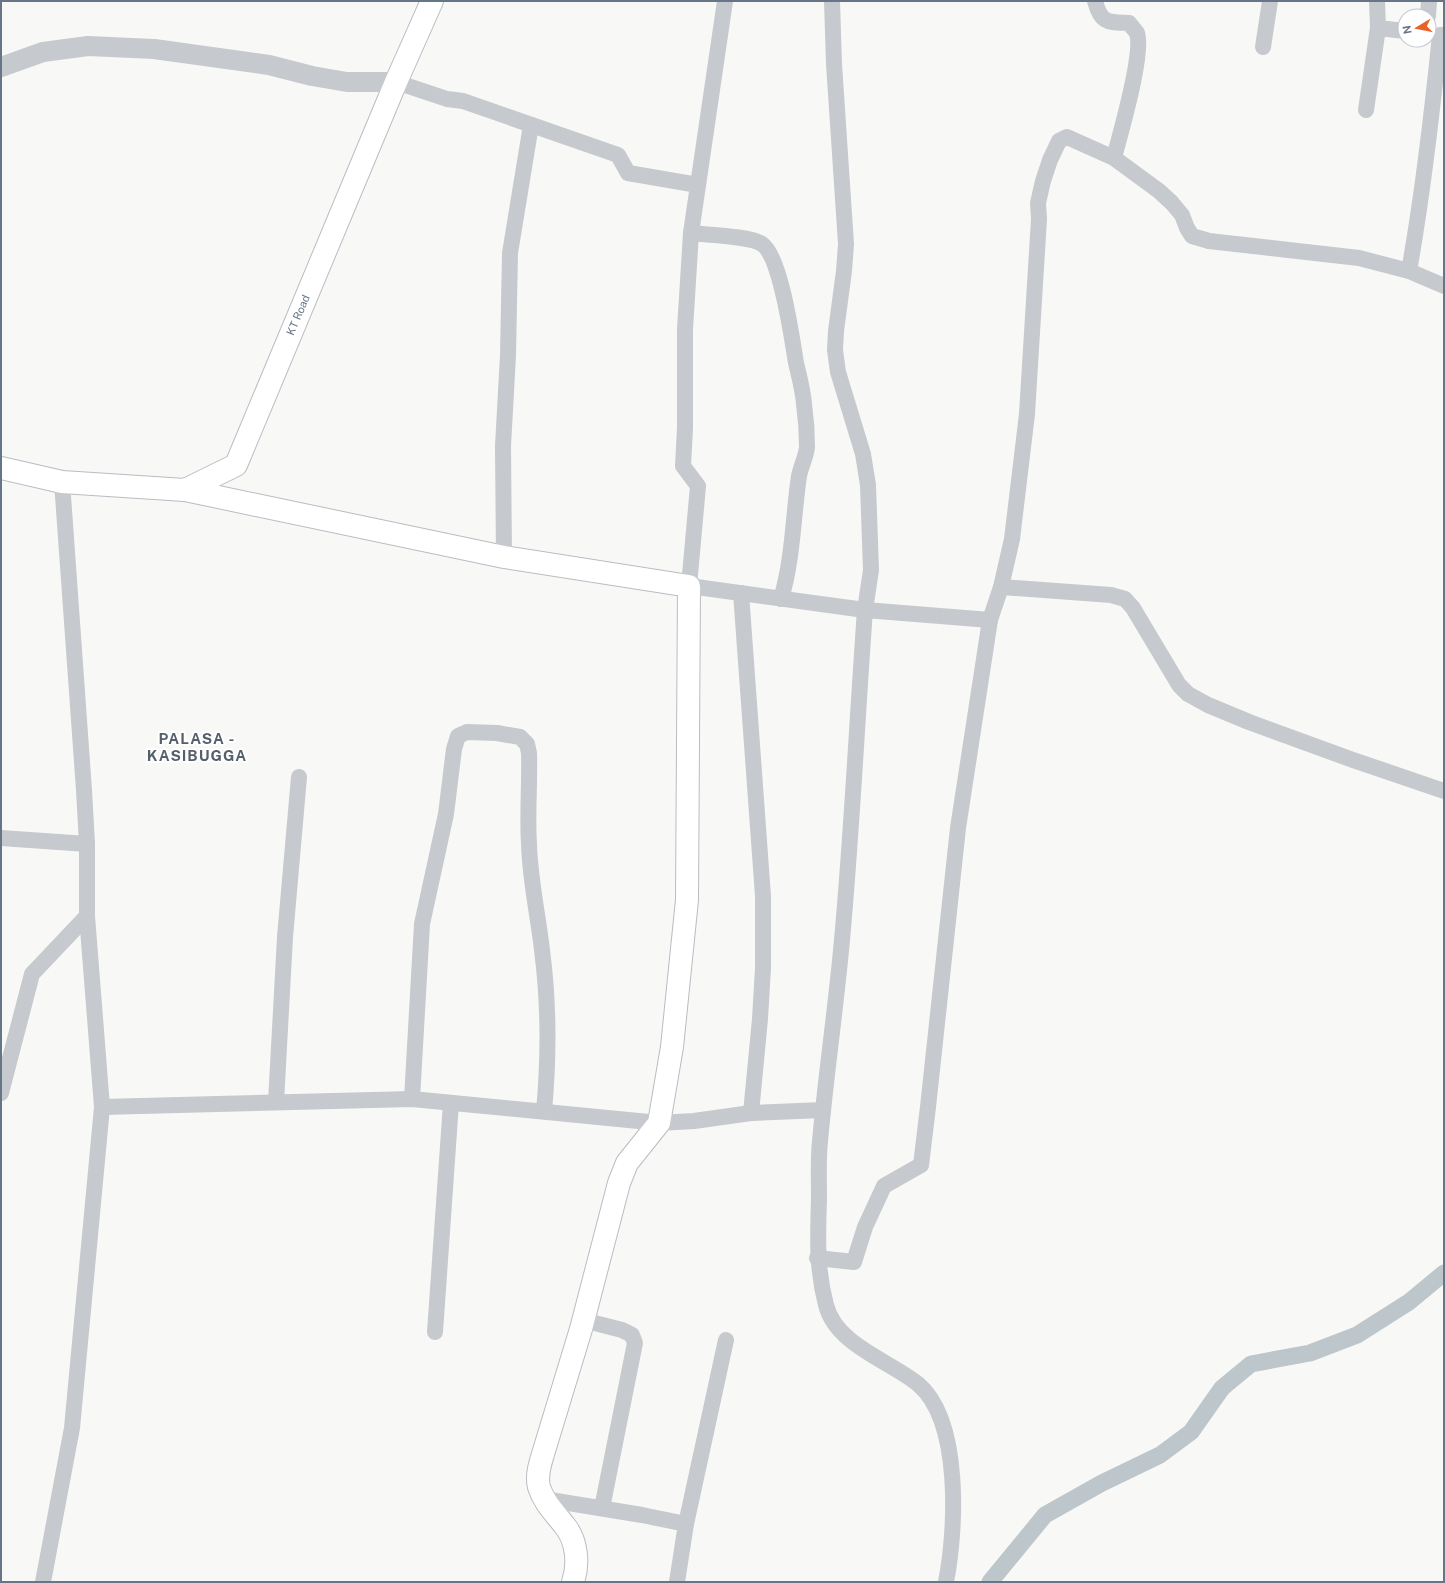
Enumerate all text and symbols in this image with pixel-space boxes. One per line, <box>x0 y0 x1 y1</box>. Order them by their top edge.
north arrow <box>1397 8 1437 48</box>
text: N <box>1400 24 1414 35</box>
street label: KT Road <box>284 293 312 337</box>
district label: PALASA - KASIBUGGA <box>147 730 247 764</box>

